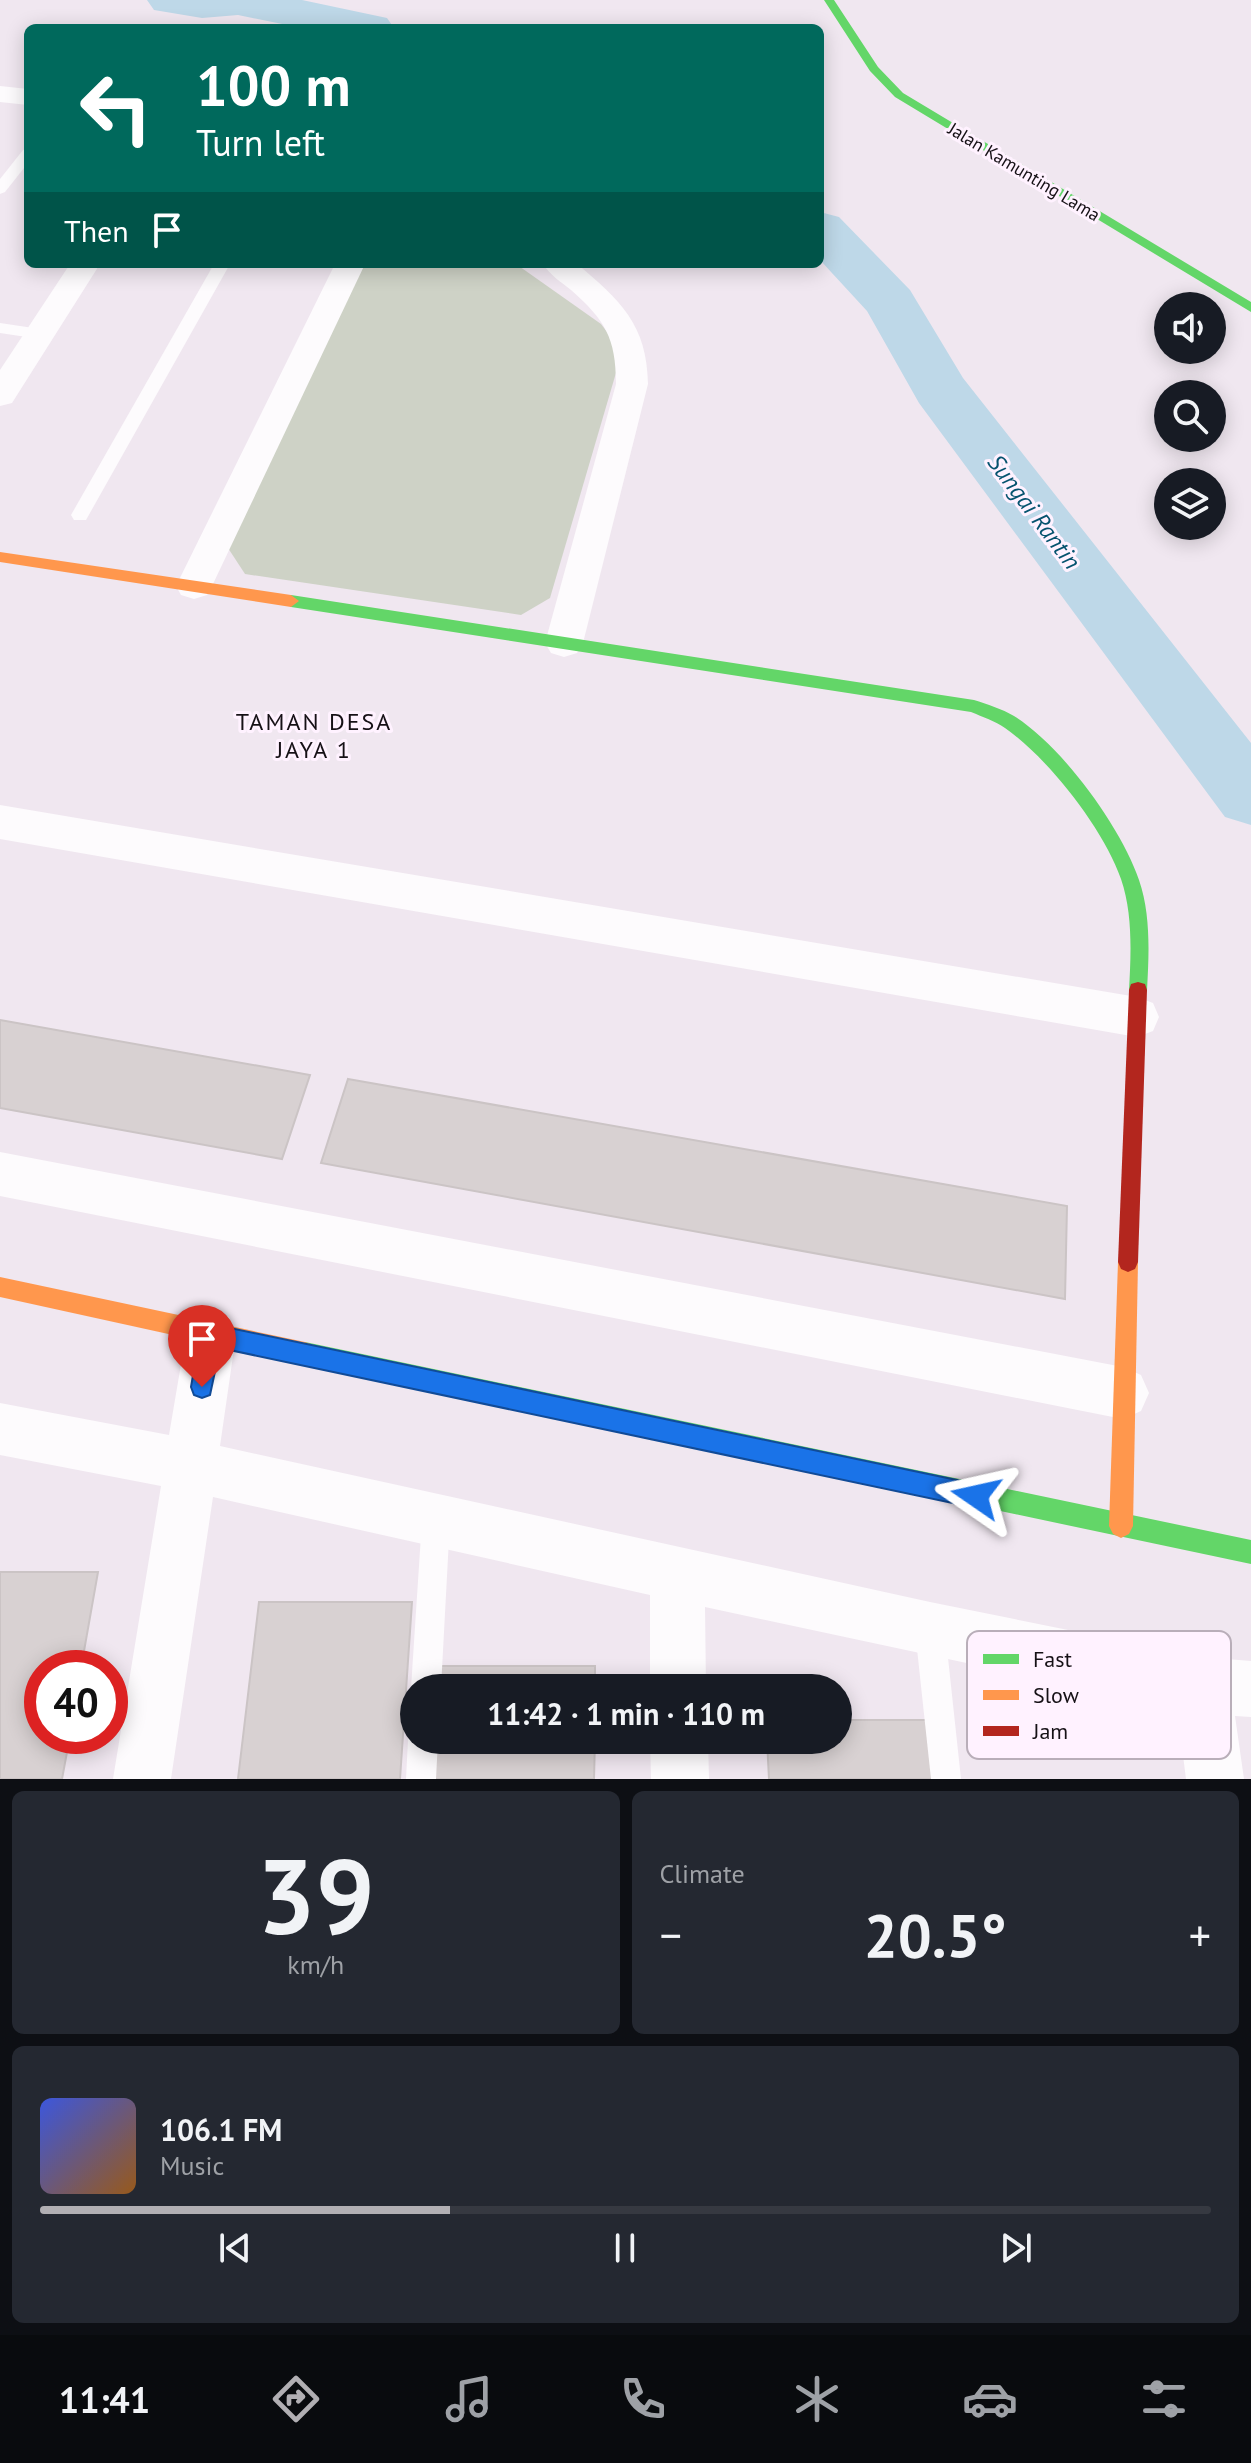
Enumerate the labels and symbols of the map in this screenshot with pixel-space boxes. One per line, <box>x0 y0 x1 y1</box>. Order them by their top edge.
street label: Jalan Kamunting Lama <box>943 117 1104 226</box>
water label: Sungai Rantin <box>981 448 1088 576</box>
district label: TAMAN DESA JAYA 1 <box>236 706 392 765</box>
pin <box>168 1305 236 1387</box>
position arrow <box>934 1454 1018 1538</box>
legend <box>967 1631 1231 1759</box>
text: Fast <box>1033 1645 1073 1673</box>
speed limit sign: 40 <box>24 1650 128 1754</box>
text: Slow <box>1033 1681 1079 1709</box>
text: Jam <box>1032 1717 1068 1745</box>

